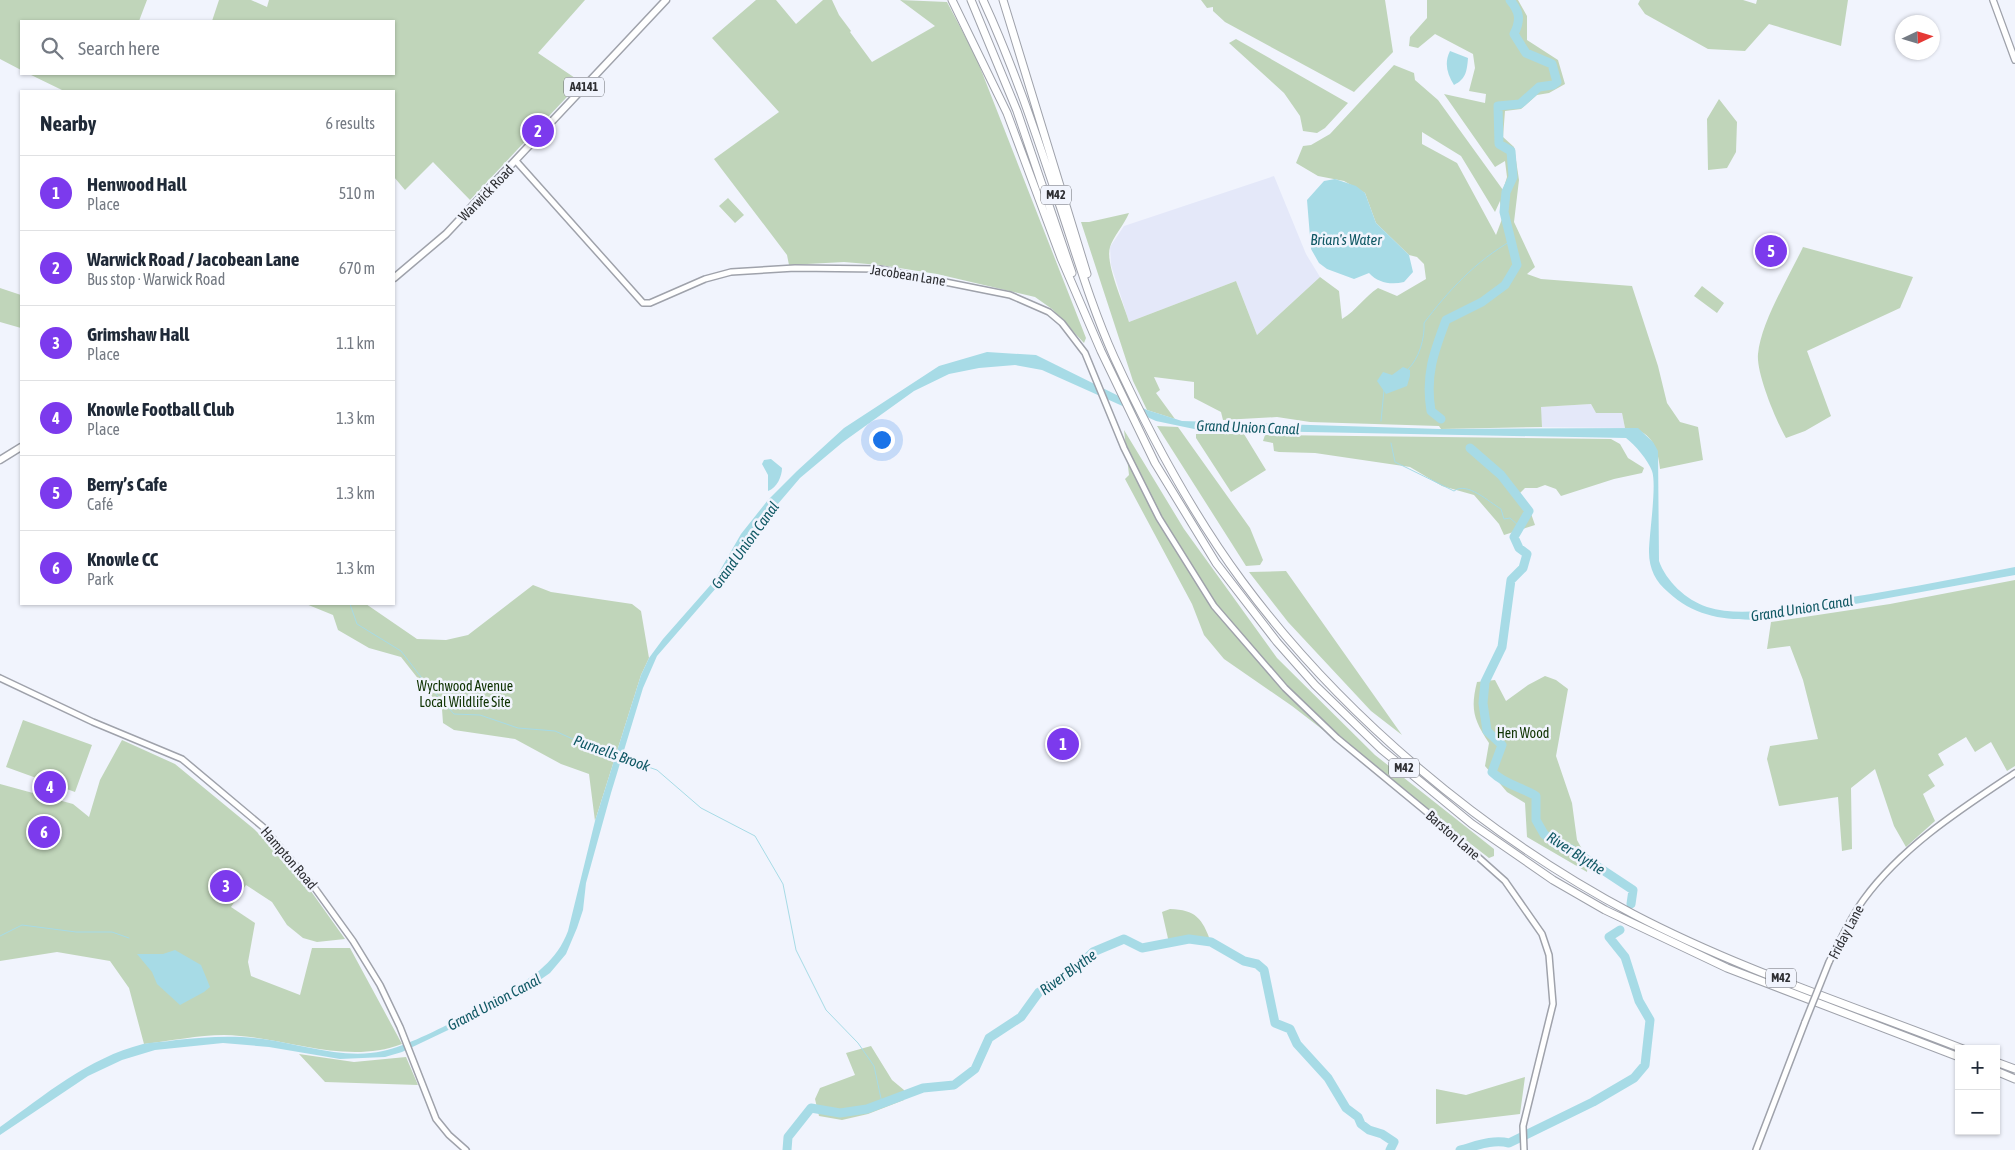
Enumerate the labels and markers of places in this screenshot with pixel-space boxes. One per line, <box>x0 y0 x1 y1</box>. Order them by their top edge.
pin: 2 <box>522 112 554 150</box>
pin: 5 <box>1755 232 1787 270</box>
pin: 1 <box>1047 725 1079 763</box>
pin: 4 <box>34 768 66 806</box>
pin: 6 <box>28 813 60 851</box>
pin: 3 <box>210 867 242 905</box>

